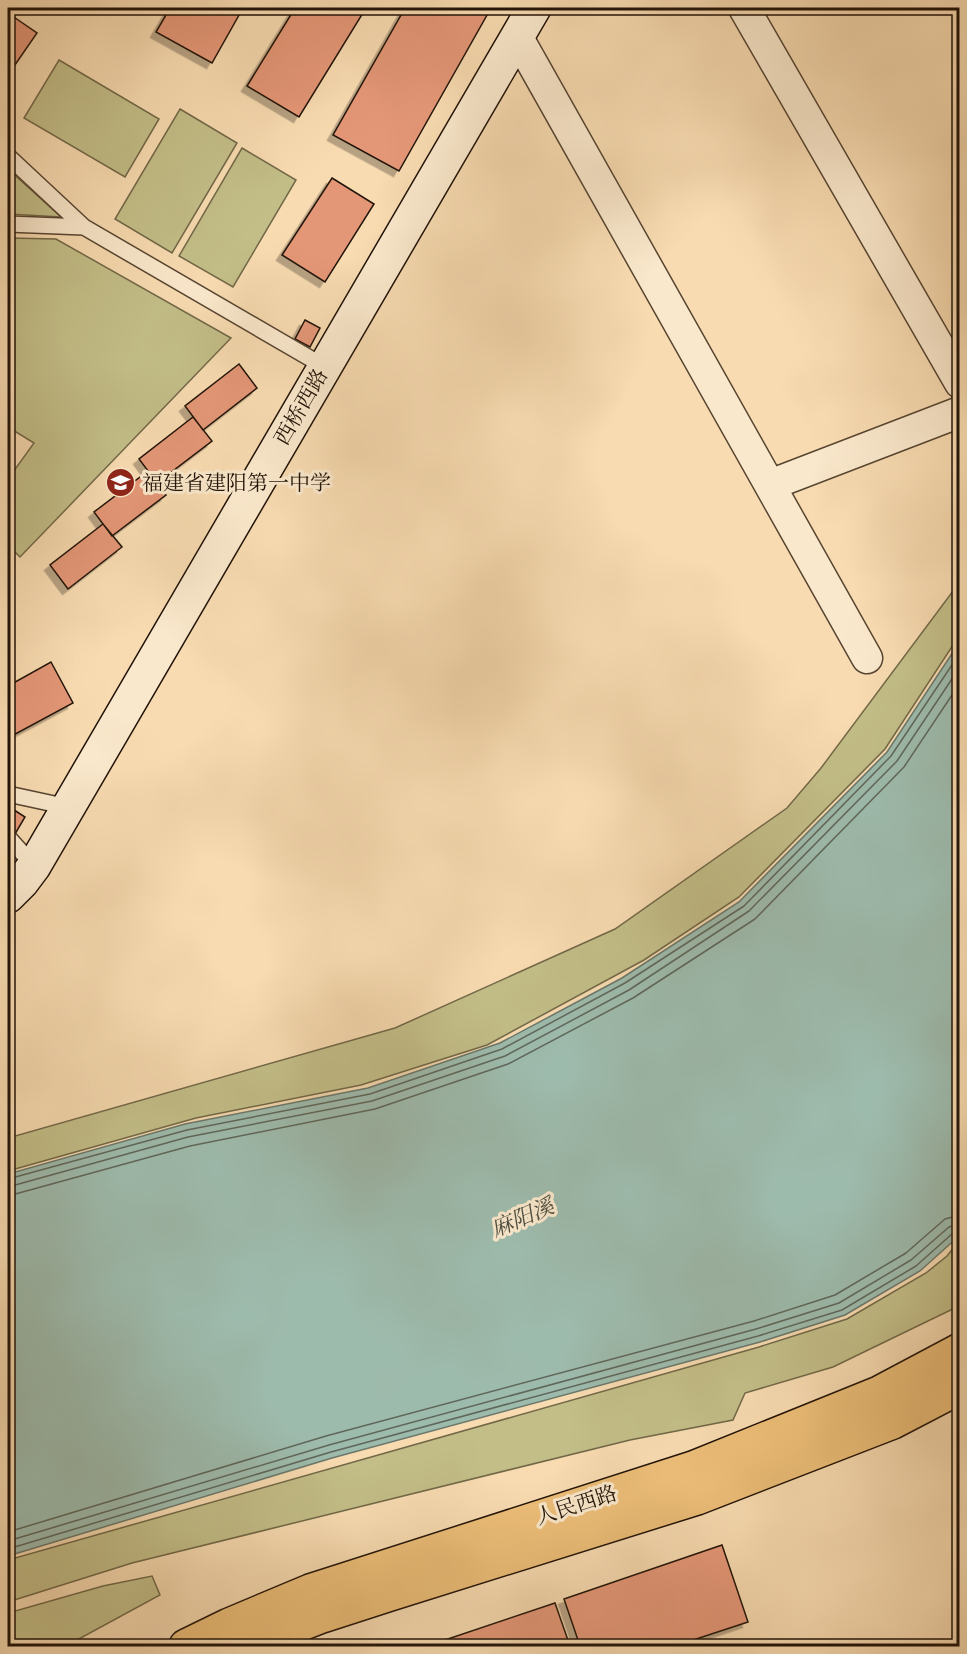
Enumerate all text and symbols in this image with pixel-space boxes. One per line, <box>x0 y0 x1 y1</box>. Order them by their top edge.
street label: 西桥西路 <box>270 365 332 449</box>
school or university icon: 福建省建阳第一中学 <box>105 467 137 499</box>
place label: 福建省建阳第一中学 <box>142 471 331 495</box>
water label: 麻阳溪 <box>487 1192 560 1243</box>
street label: 人民西路 <box>532 1481 620 1529</box>

